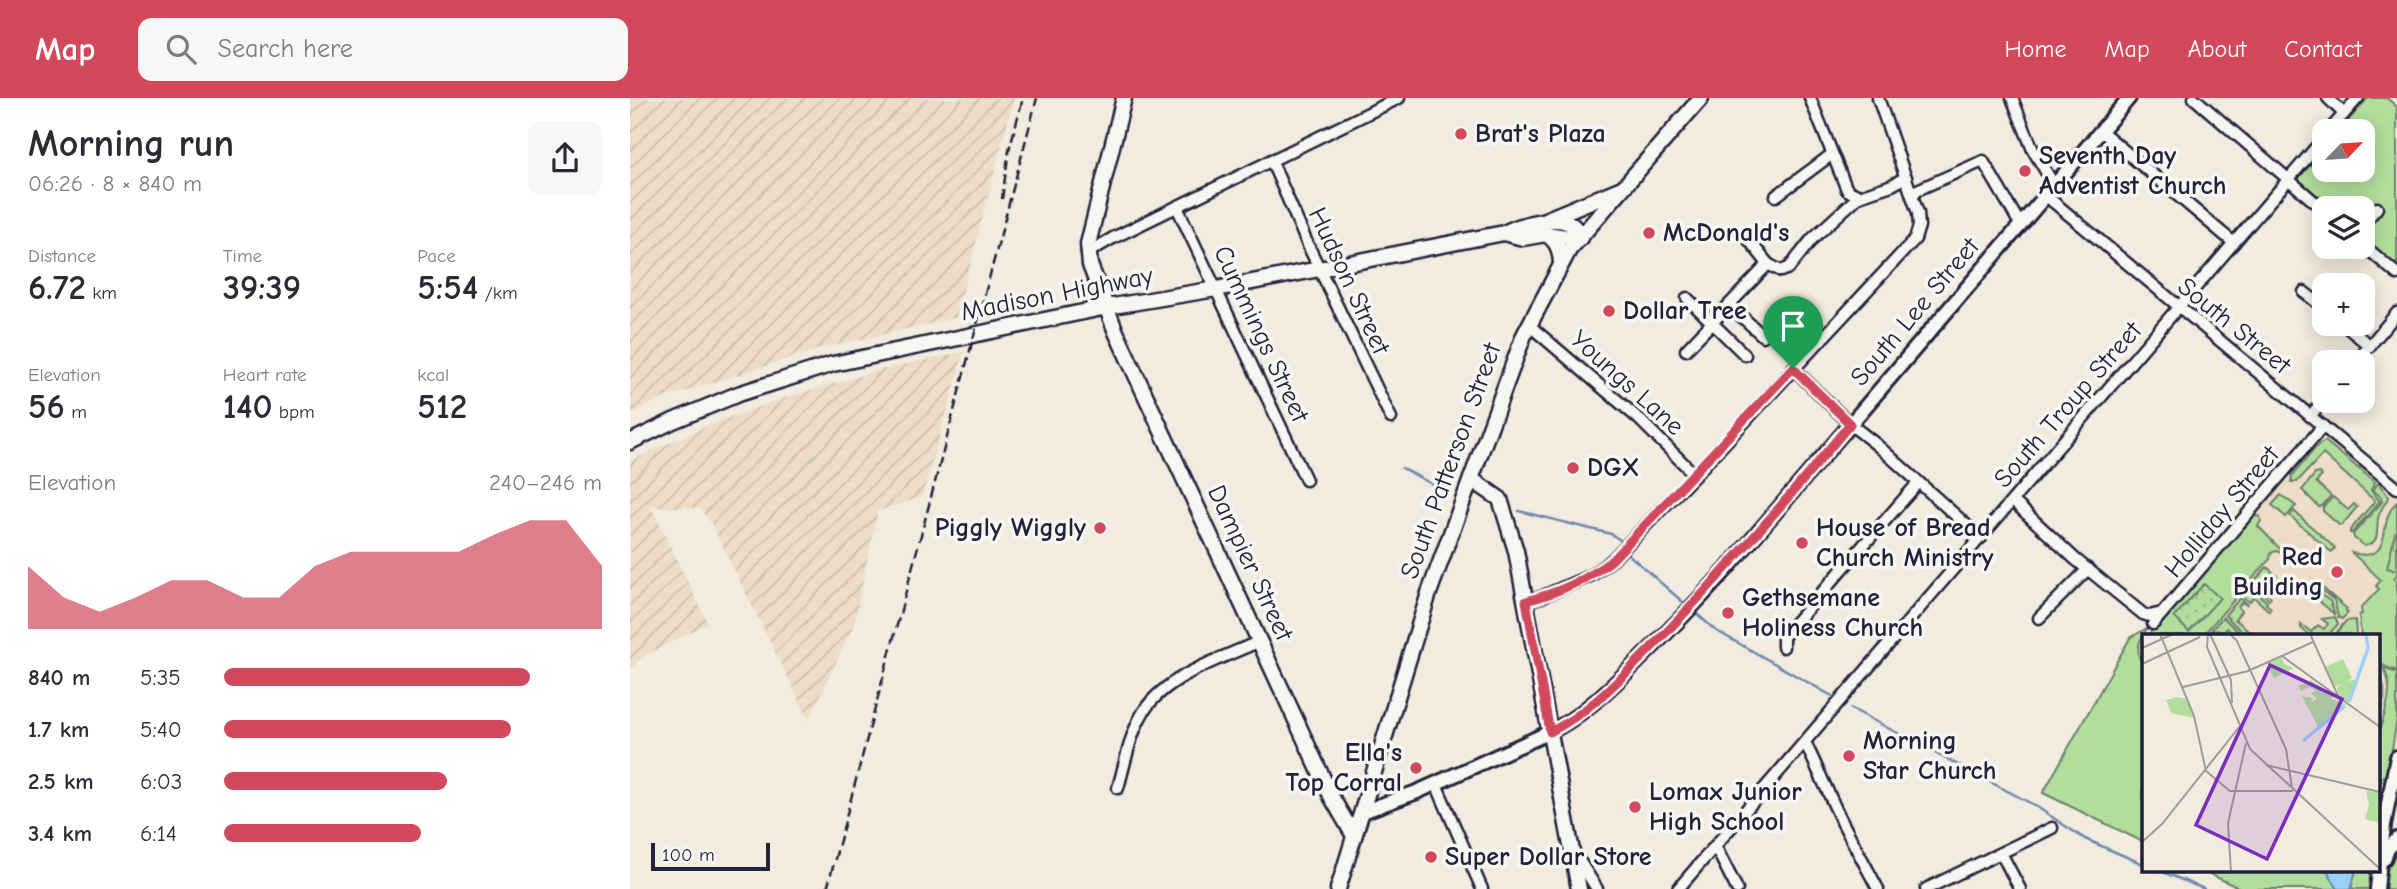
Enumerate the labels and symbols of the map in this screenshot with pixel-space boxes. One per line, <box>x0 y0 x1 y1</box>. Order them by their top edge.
place label: Brat's Plaza <box>1475 119 1606 149</box>
north arrow <box>2312 119 2375 182</box>
marker: Brat's Plaza <box>1453 126 1469 142</box>
place label: Seventh Day Adventist Church <box>2039 141 2227 201</box>
marker: Seventh Day Adventist Church <box>2017 163 2033 179</box>
street label: Hudson Street <box>1302 203 1397 361</box>
place label: McDonald's <box>1663 218 1789 248</box>
marker: McDonald's <box>1641 225 1657 241</box>
street label: South Lee Street <box>1844 231 1987 392</box>
street label: Cummings Street <box>1207 241 1316 428</box>
street label: Madison Highway <box>958 261 1156 327</box>
street label: South Street <box>2171 271 2298 382</box>
place label: Dollar Tree <box>1623 296 1747 326</box>
pin <box>1763 296 1823 368</box>
marker: Dollar Tree <box>1601 303 1617 319</box>
street label: South Troup Street <box>1988 315 2149 494</box>
street label: Youngs Lane <box>1564 324 1690 442</box>
street label: South Patterson Street <box>1394 338 1508 583</box>
street label: Holliday Street <box>2158 439 2287 584</box>
place label: DGX <box>1587 453 1640 483</box>
marker: DGX <box>1565 460 1581 476</box>
street label: Dampier Street <box>1201 480 1300 647</box>
place label: Piggly Wiggly <box>935 513 1086 543</box>
place label: House of Bread Church Ministry <box>1816 513 1993 573</box>
marker: Piggly Wiggly <box>1092 520 1108 536</box>
marker: House of Bread Church Ministry <box>1794 535 1810 551</box>
place label: Red Building <box>2233 542 2323 602</box>
marker: Red Building <box>2329 564 2345 580</box>
place label: Gethsemane Holiness Church <box>1742 583 1923 643</box>
marker: Gethsemane Holiness Church <box>1720 605 1736 621</box>
inset map <box>2142 634 2380 872</box>
place label: Morning Star Church <box>1863 726 1997 786</box>
place label: Ella's Top Corral <box>1286 738 1402 798</box>
marker: Morning Star Church <box>1841 748 1857 764</box>
marker: Ella's Top Corral <box>1408 760 1424 776</box>
place label: Lomax Junior High School <box>1649 777 1802 837</box>
marker: Lomax Junior High School <box>1627 799 1643 815</box>
scale bar <box>651 840 770 872</box>
place label: Super Dollar Store <box>1445 842 1652 872</box>
marker: Super Dollar Store <box>1423 849 1439 865</box>

